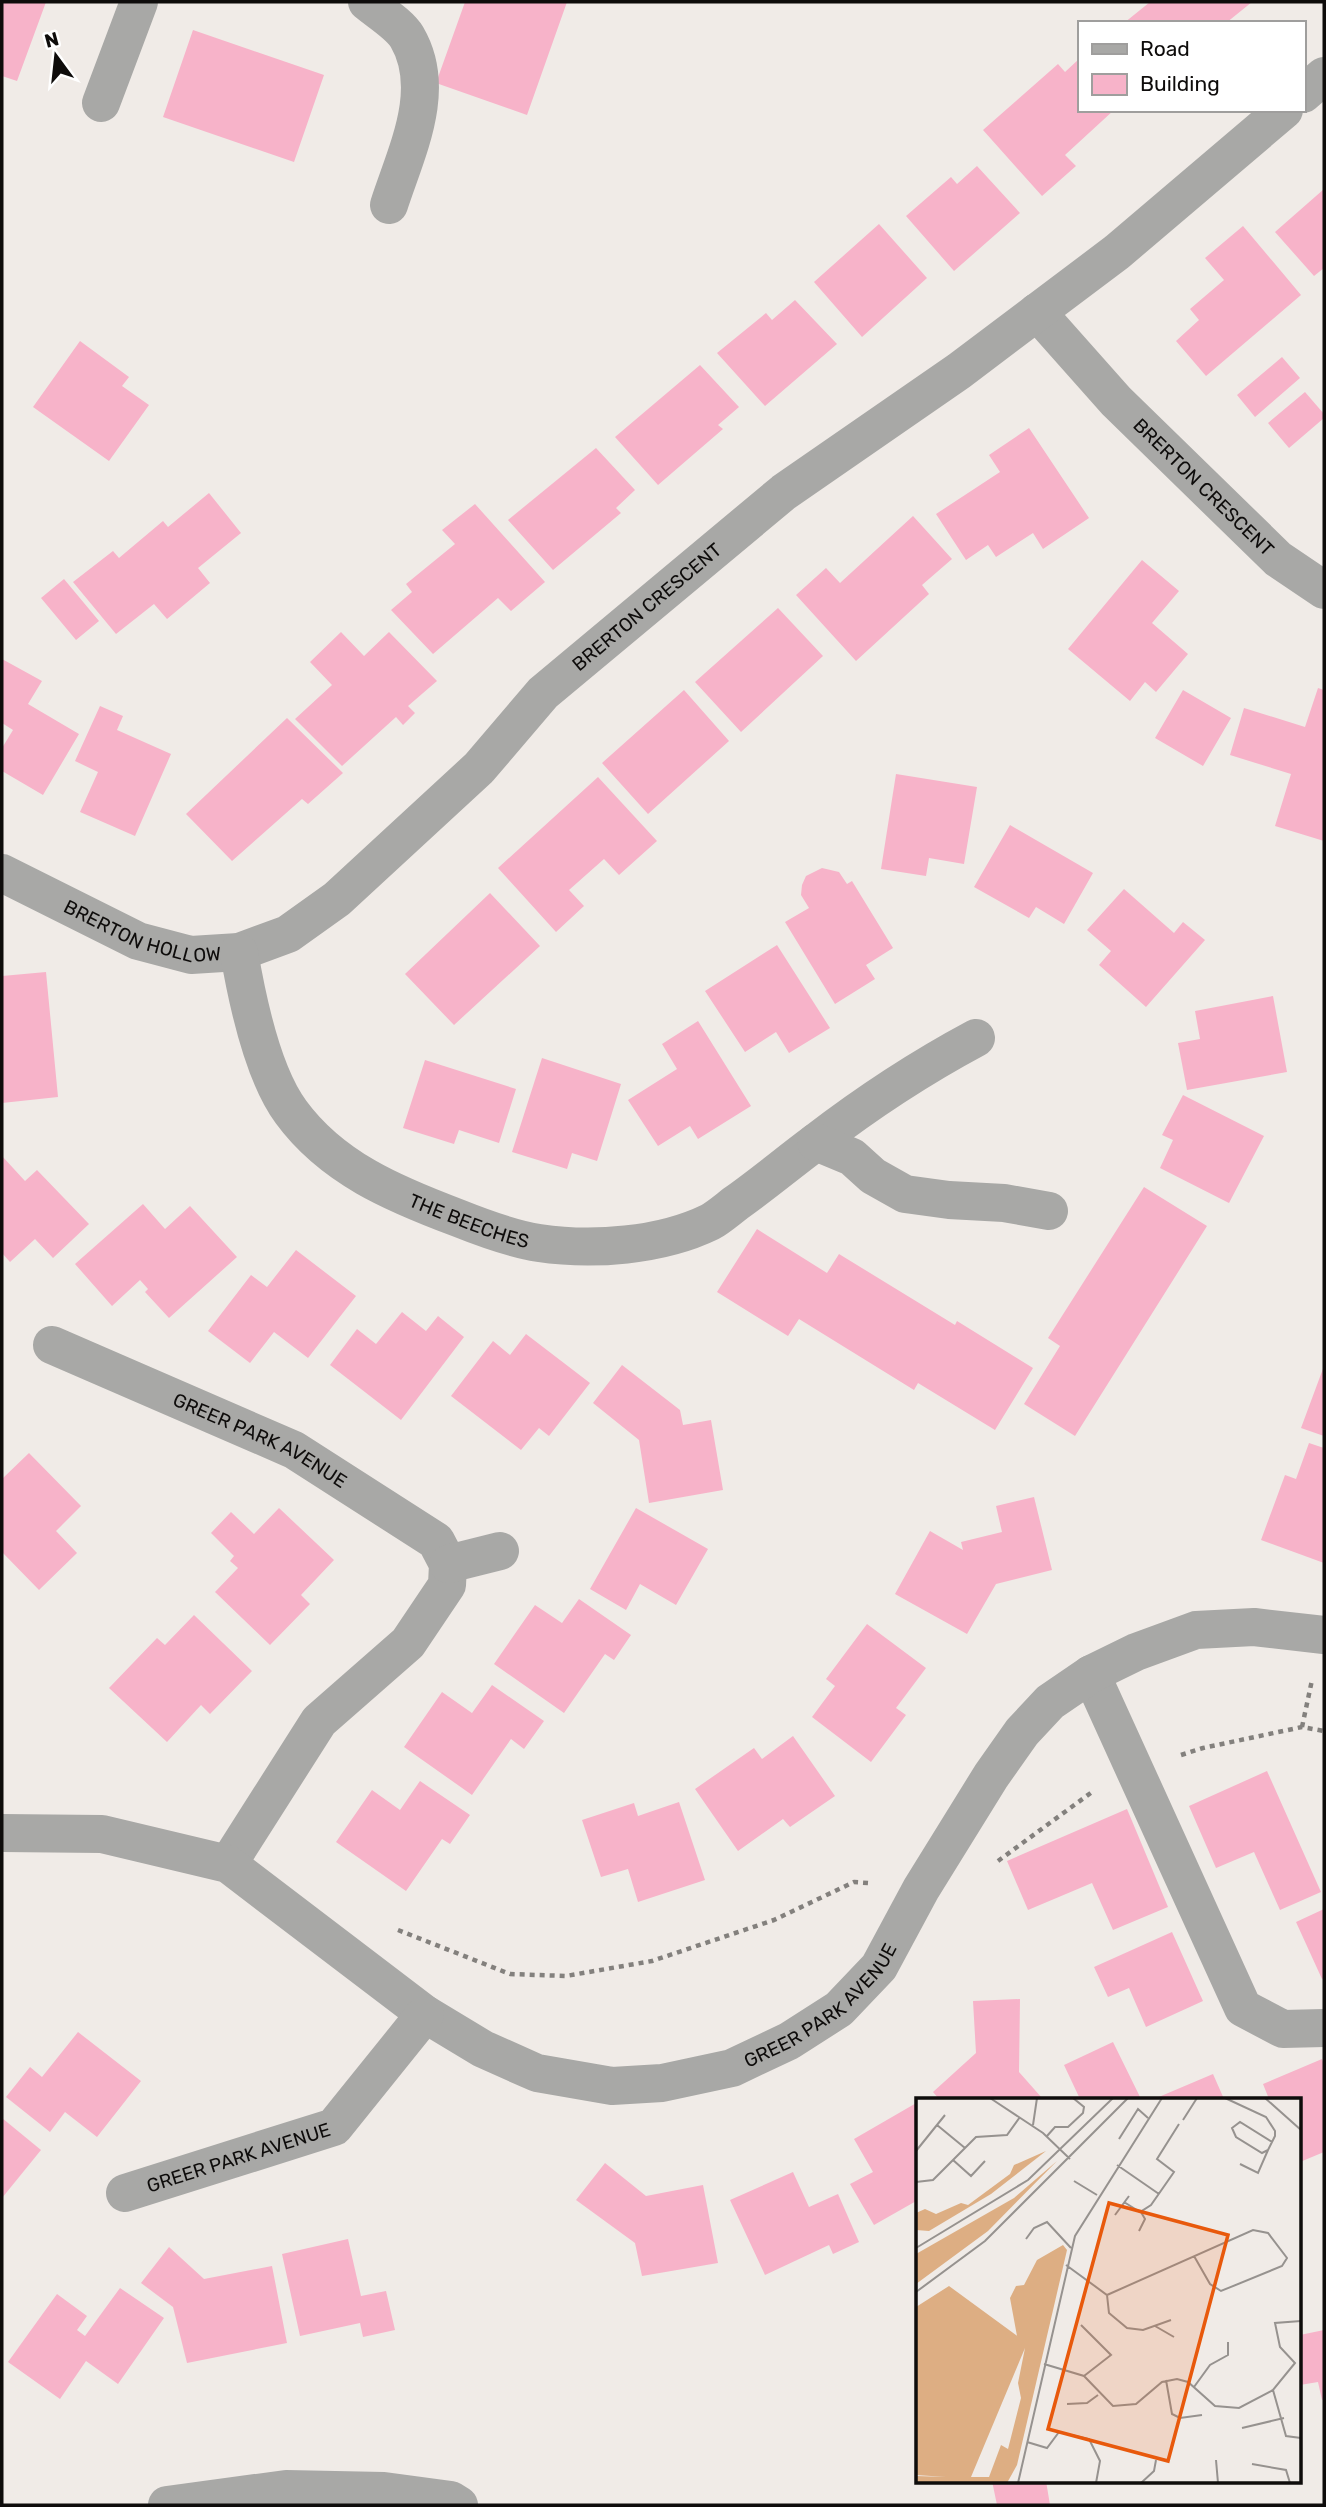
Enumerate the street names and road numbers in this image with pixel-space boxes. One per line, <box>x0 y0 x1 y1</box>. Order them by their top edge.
street label: BRERTON CRESCENT <box>1129 414 1279 561</box>
street label: BRERTON CRESCENT <box>568 538 726 676</box>
street label: BRERTON HOLLOW <box>60 895 222 967</box>
street label: THE BEECHES <box>406 1189 531 1253</box>
street label: GREER PARK AVENUE <box>170 1388 351 1493</box>
street label: GREER PARK AVENUE <box>740 1939 902 2073</box>
street label: GREER PARK AVENUE <box>144 2118 333 2197</box>

